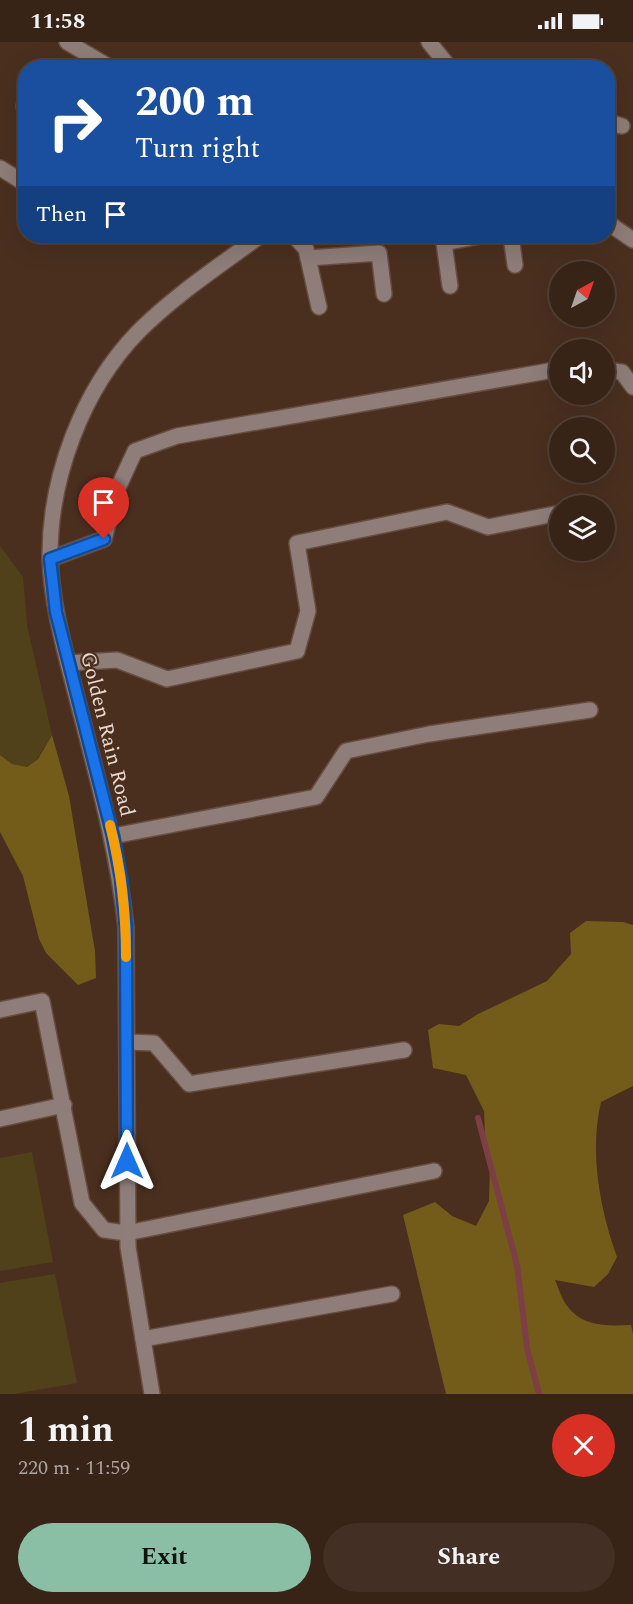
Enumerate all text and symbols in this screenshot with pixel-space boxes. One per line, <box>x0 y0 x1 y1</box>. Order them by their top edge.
text: 11:58 <box>30 5 85 38</box>
text: 200 m <box>135 71 254 134</box>
icon: right <box>36 84 114 162</box>
text: Turn right <box>135 128 260 170</box>
text: Then <box>36 198 87 231</box>
icon: arrive <box>99 198 132 231</box>
north arrow <box>549 261 615 327</box>
map controls <box>549 261 615 561</box>
button: sound <box>549 339 615 405</box>
button: search <box>549 417 615 483</box>
pin <box>78 477 129 539</box>
icon: arrive <box>87 486 120 519</box>
button: layers <box>549 495 615 561</box>
street label: Golden Rain Road <box>71 648 143 820</box>
position arrow <box>95 1129 159 1193</box>
text: 1 min <box>18 1403 114 1458</box>
button: close <box>552 1414 615 1477</box>
text: 220 m · 11:59 <box>18 1453 130 1483</box>
button: Exit <box>18 1523 311 1592</box>
button: Share <box>323 1523 615 1592</box>

